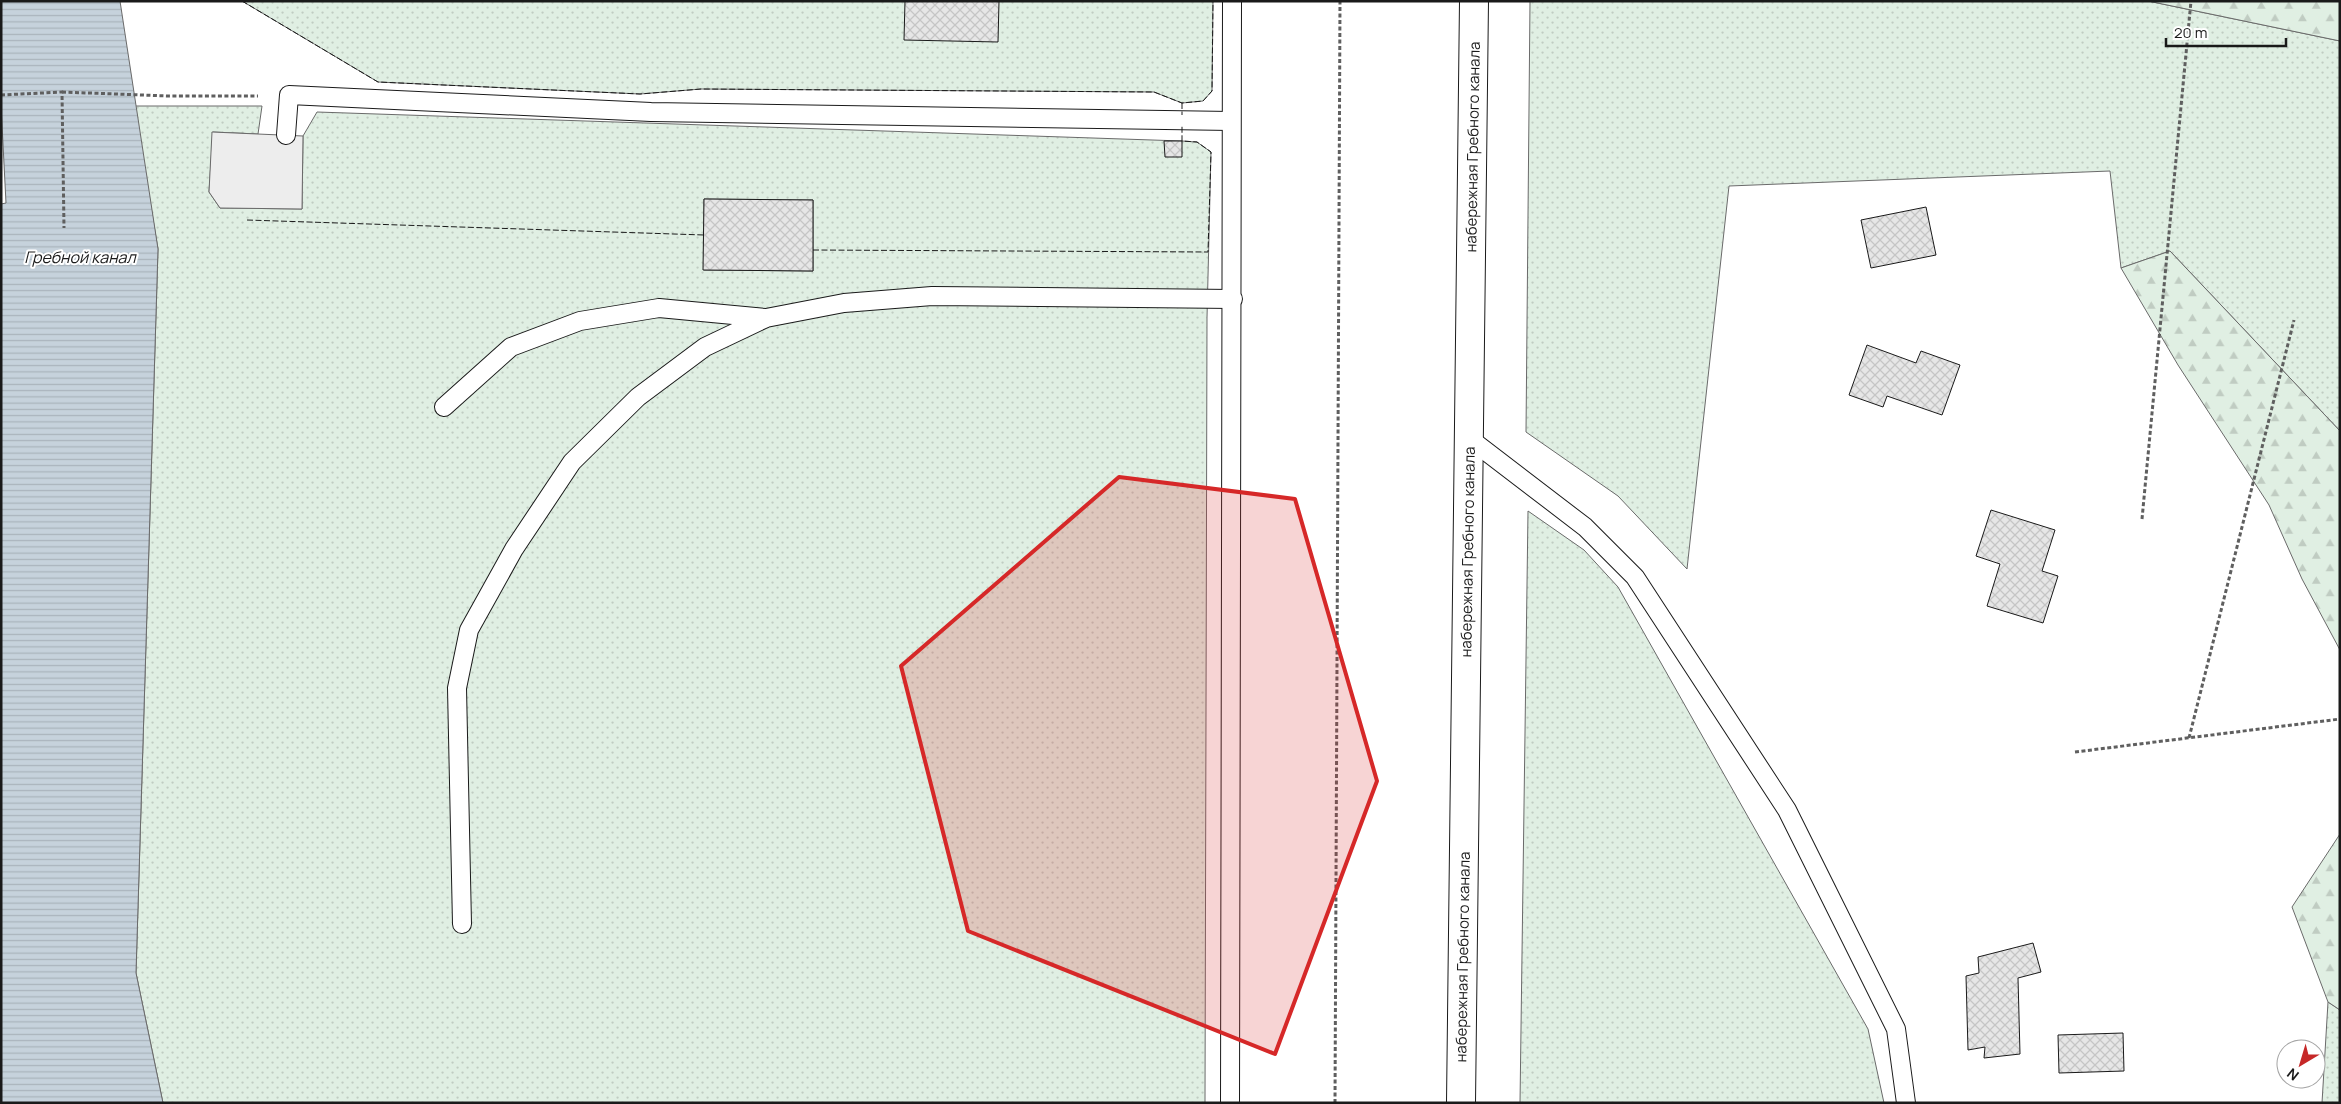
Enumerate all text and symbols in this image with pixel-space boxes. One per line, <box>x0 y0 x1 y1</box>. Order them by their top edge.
scale bar <box>2166 15 2286 47</box>
text: 20 m <box>2174 22 2207 43</box>
street label: набережная Гребного канала <box>1460 41 1485 253</box>
water label: Гребной канал <box>24 246 138 268</box>
street label: набережная Гребного канала <box>1455 446 1480 658</box>
street label: набережная Гребного канала <box>1450 851 1475 1063</box>
north arrow <box>2276 1039 2326 1089</box>
text: N <box>2283 1064 2303 1085</box>

